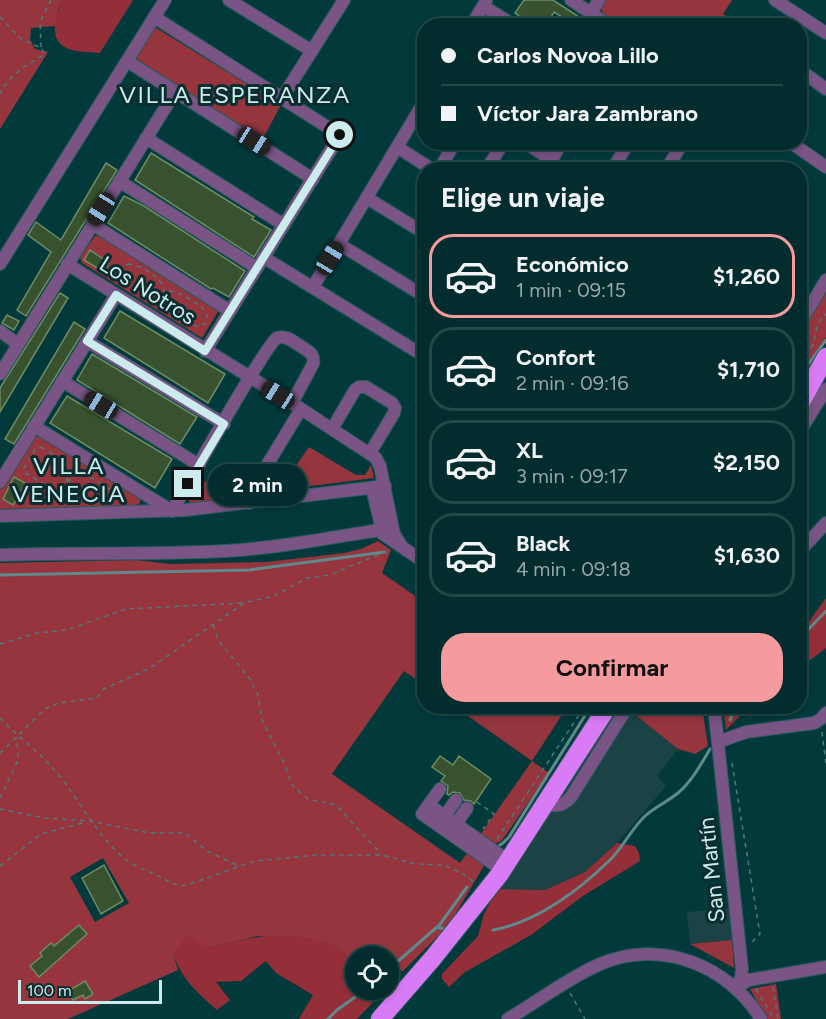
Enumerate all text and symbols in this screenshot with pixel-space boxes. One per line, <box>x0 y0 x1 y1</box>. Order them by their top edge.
text: Carlos Novoa Lillo <box>477 42 659 69</box>
district label: VILLA ESPERANZA <box>119 80 351 109</box>
text: Víctor Jara Zambrano <box>477 100 698 127</box>
route start <box>326 121 353 148</box>
car <box>234 124 274 158</box>
text: Elige un viaje <box>441 181 605 214</box>
car <box>84 189 118 229</box>
car <box>313 238 347 278</box>
icon: car <box>444 249 498 303</box>
street label: Los Notros <box>95 250 201 331</box>
text: Económico <box>516 251 629 278</box>
text: $1,260 <box>713 263 780 290</box>
text: 1 min · 09:15 <box>516 278 626 302</box>
icon: car <box>444 342 498 396</box>
text: Confort <box>516 344 596 371</box>
text: $1,710 <box>717 356 780 383</box>
text: 2 min · 09:16 <box>516 371 629 395</box>
car <box>258 378 298 412</box>
car <box>81 388 121 422</box>
icon: car <box>444 435 498 489</box>
text: XL <box>516 437 543 464</box>
text: $2,150 <box>713 449 780 476</box>
district label: VILLA VENECIA <box>12 451 126 508</box>
callout: 2 min <box>209 463 308 505</box>
text: 3 min · 09:17 <box>516 464 628 488</box>
route end <box>174 470 201 497</box>
text: 2 min <box>232 473 283 497</box>
icon: car <box>444 528 498 582</box>
text: Black <box>516 530 570 557</box>
text: $1,630 <box>714 542 780 569</box>
text: 4 min · 09:18 <box>516 557 631 581</box>
button: Confirmar <box>441 633 783 702</box>
street label: San Martín <box>693 816 730 924</box>
map controls <box>345 946 399 1000</box>
button: locate <box>345 946 399 1000</box>
scale bar <box>18 977 162 1004</box>
text: 100 m <box>27 981 72 1000</box>

